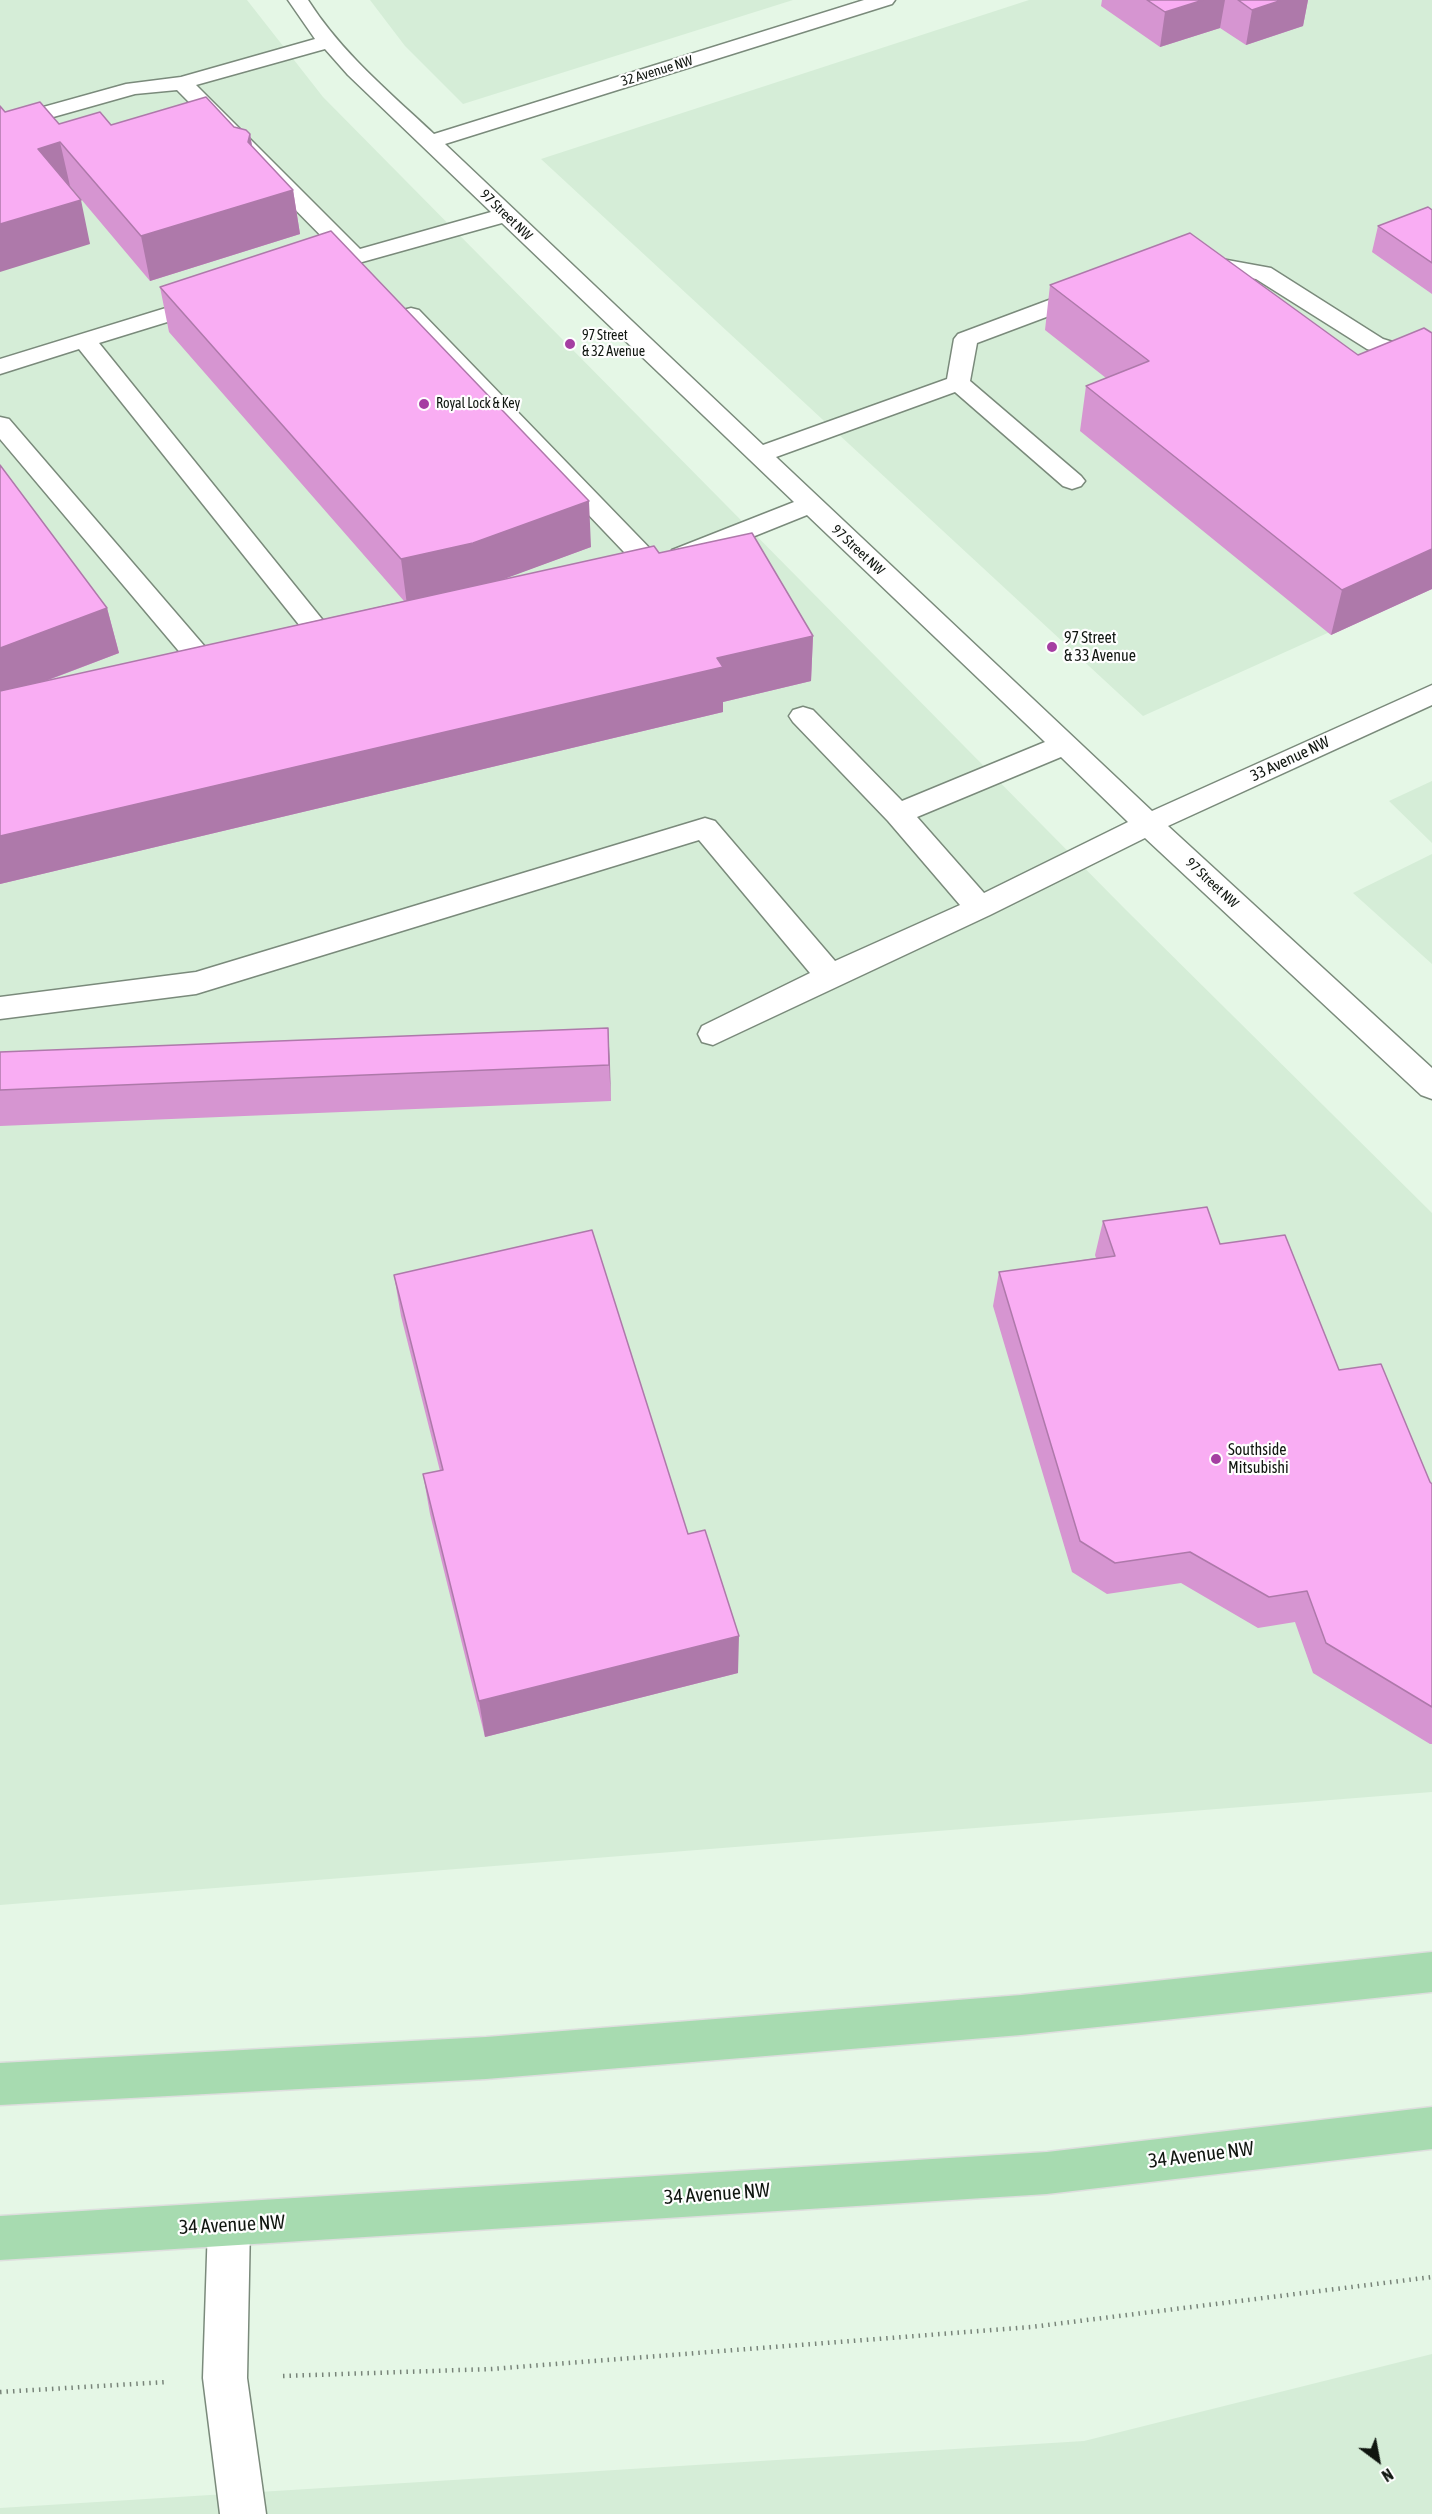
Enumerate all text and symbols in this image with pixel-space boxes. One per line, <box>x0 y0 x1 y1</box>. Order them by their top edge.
street label: 32 Avenue NW <box>619 52 695 90</box>
street label: 97 Street NW <box>476 186 536 244</box>
place label: 97 Street & 32 Avenue <box>582 328 645 360</box>
marker: 97 Street & 32 Avenue <box>563 337 577 351</box>
place label: Royal Lock & Key <box>436 396 520 412</box>
marker: Royal Lock & Key <box>417 397 431 411</box>
street label: 97 Street NW <box>828 521 888 579</box>
place label: 97 Street & 33 Avenue <box>1064 628 1136 666</box>
marker: 97 Street & 33 Avenue <box>1045 640 1059 654</box>
street label: 33 Avenue NW <box>1248 732 1332 786</box>
street label: 97 Street NW <box>1182 854 1242 912</box>
place label: Southside Mitsubishi <box>1228 1440 1289 1478</box>
marker: Southside Mitsubishi <box>1209 1452 1223 1466</box>
street label: 34 Avenue NW <box>1147 2137 1255 2173</box>
street label: 34 Avenue NW <box>663 2178 771 2210</box>
street label: 34 Avenue NW <box>178 2210 286 2240</box>
north arrow <box>1348 2430 1408 2490</box>
text: N <box>1379 2465 1396 2485</box>

